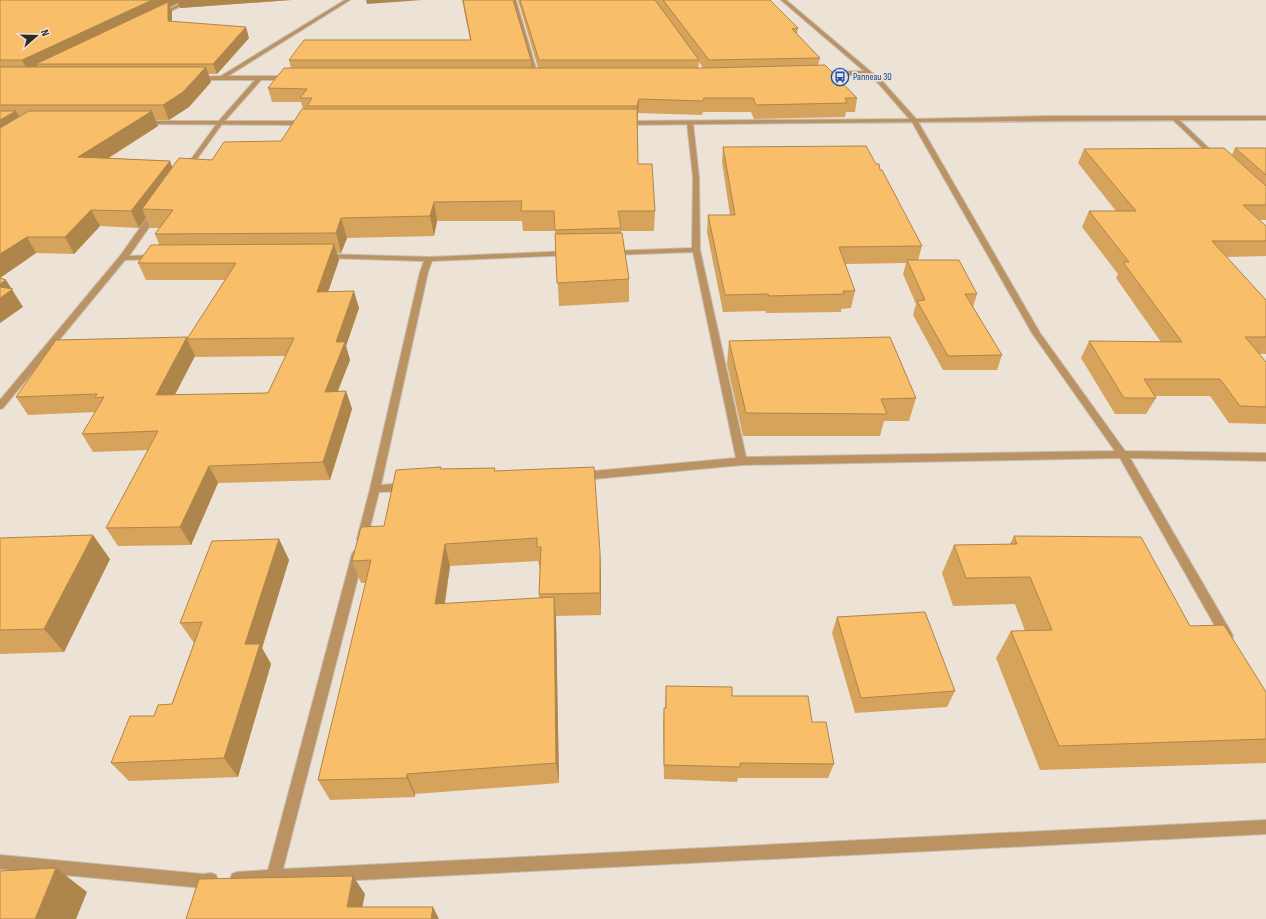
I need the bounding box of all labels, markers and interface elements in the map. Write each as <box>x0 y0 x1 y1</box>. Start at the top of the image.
north arrow <box>16 16 56 56</box>
text: N <box>38 28 52 38</box>
bus stop icon: Panneau 30 <box>830 67 850 87</box>
place label: Panneau 30 <box>853 71 892 83</box>

